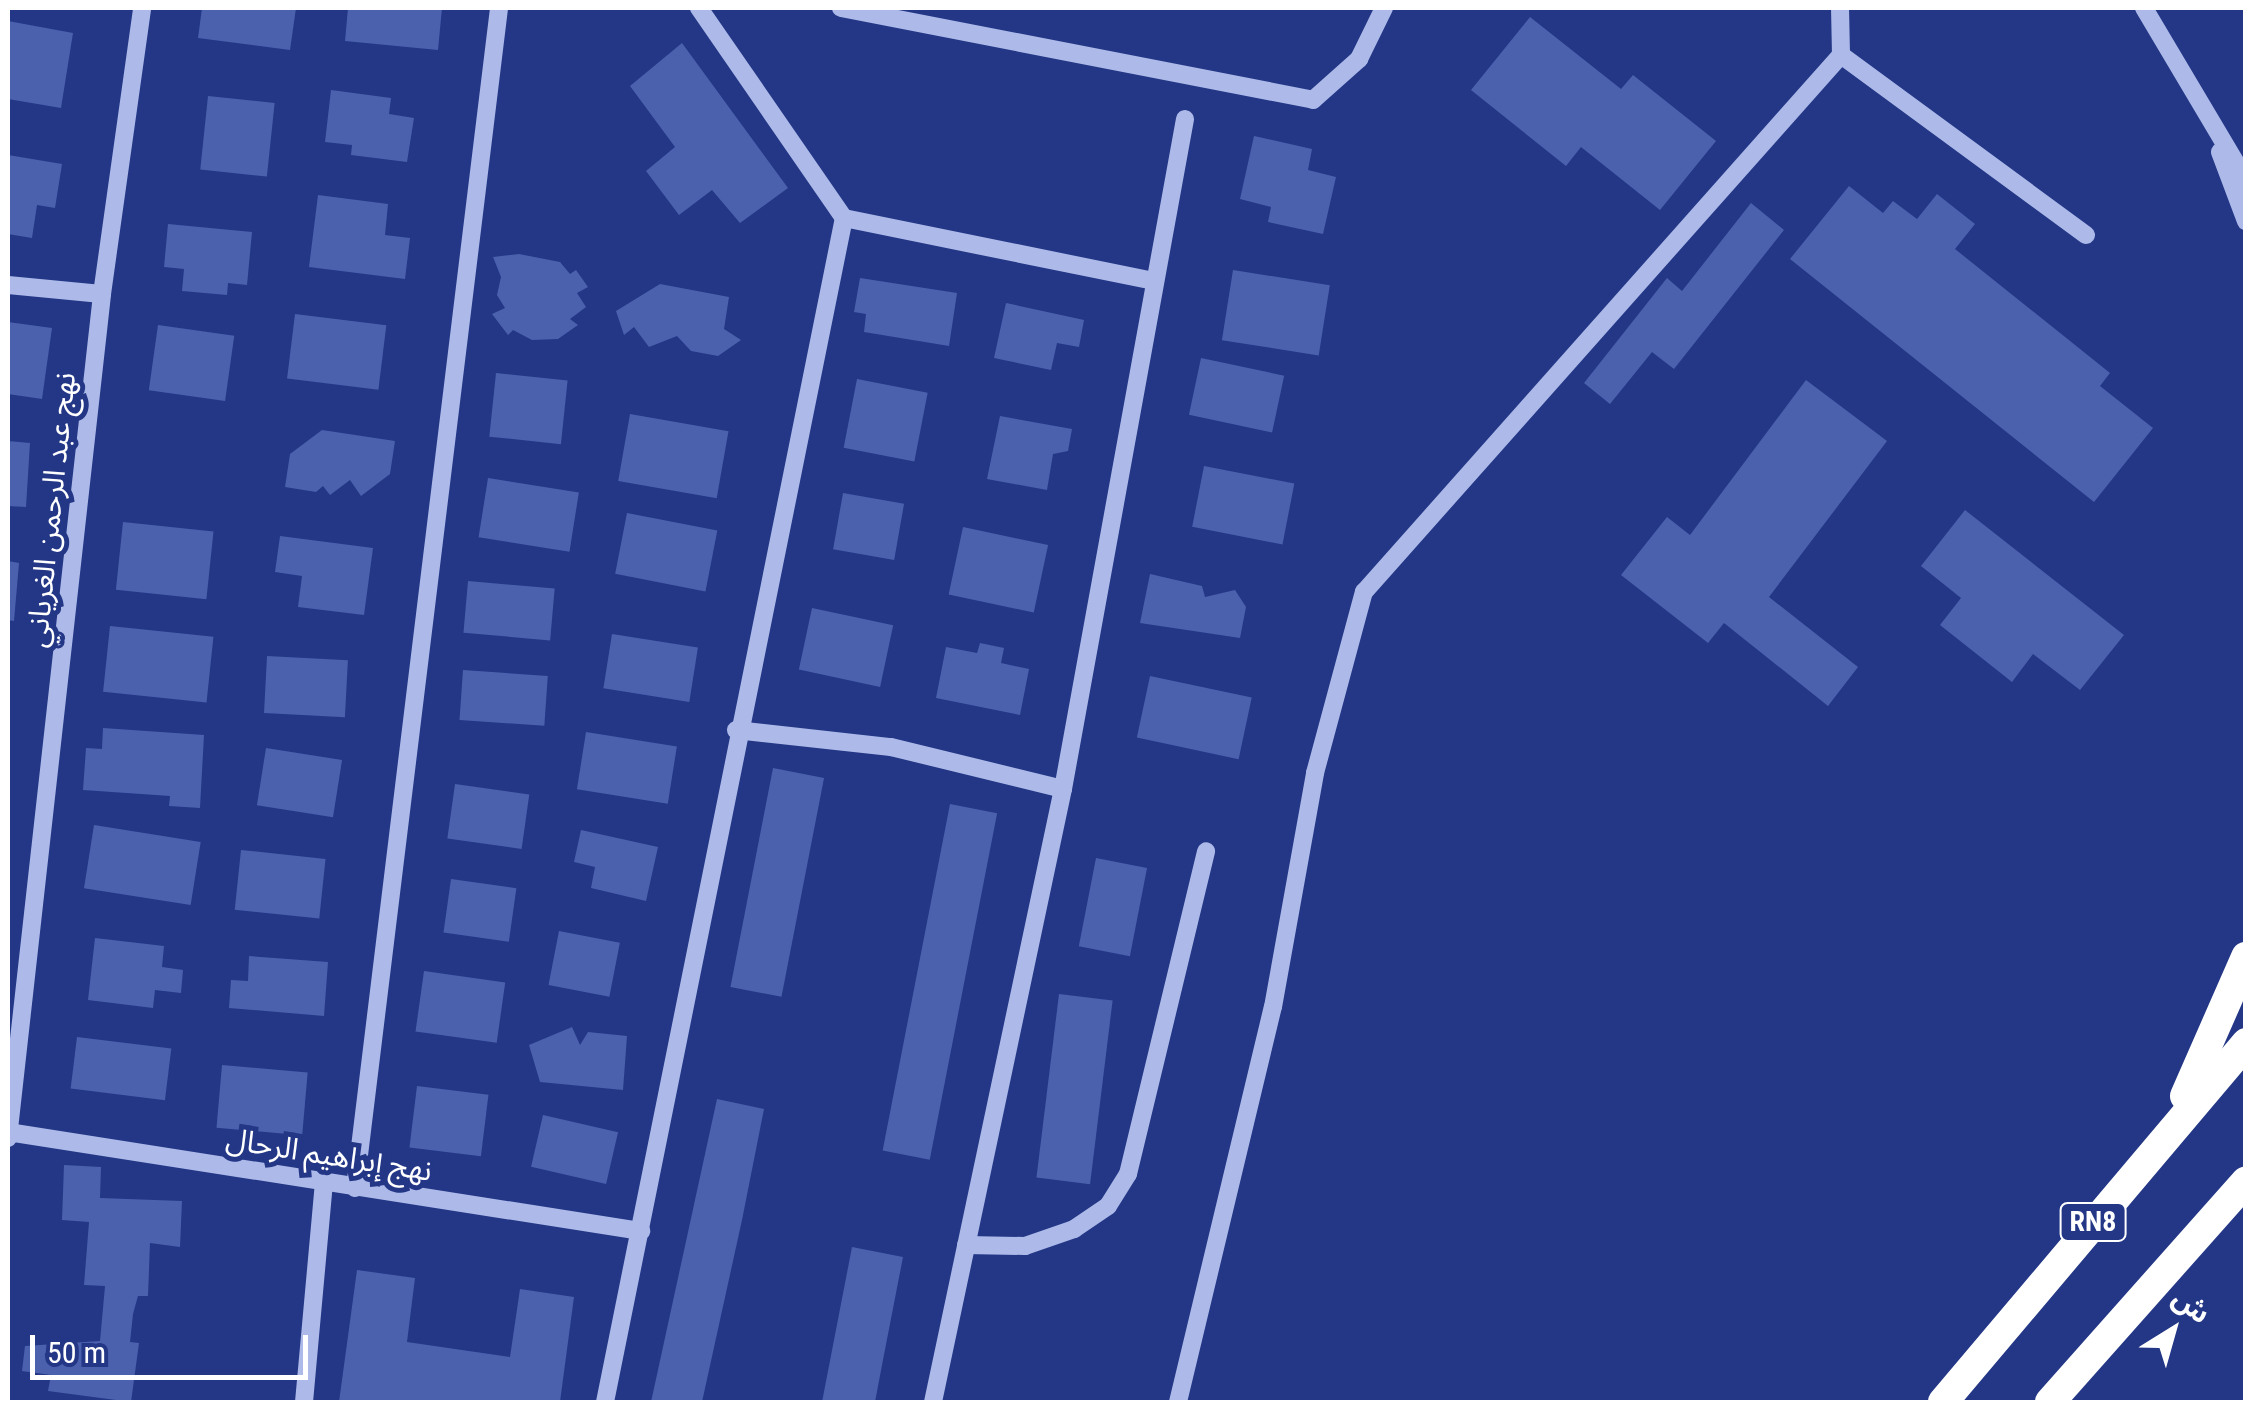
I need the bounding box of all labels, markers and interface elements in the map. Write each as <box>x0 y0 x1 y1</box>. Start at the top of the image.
street label: نهج عبد الرحمن الغرياني <box>19 371 83 649</box>
street label: نهج إبراهيم الرحال <box>223 1121 435 1189</box>
road number: RN8 <box>2058 1199 2128 1245</box>
north arrow <box>2123 1280 2223 1380</box>
text: ش <box>2166 1281 2217 1330</box>
scale bar <box>35 1315 312 1377</box>
text: 50 m <box>47 1335 106 1370</box>

